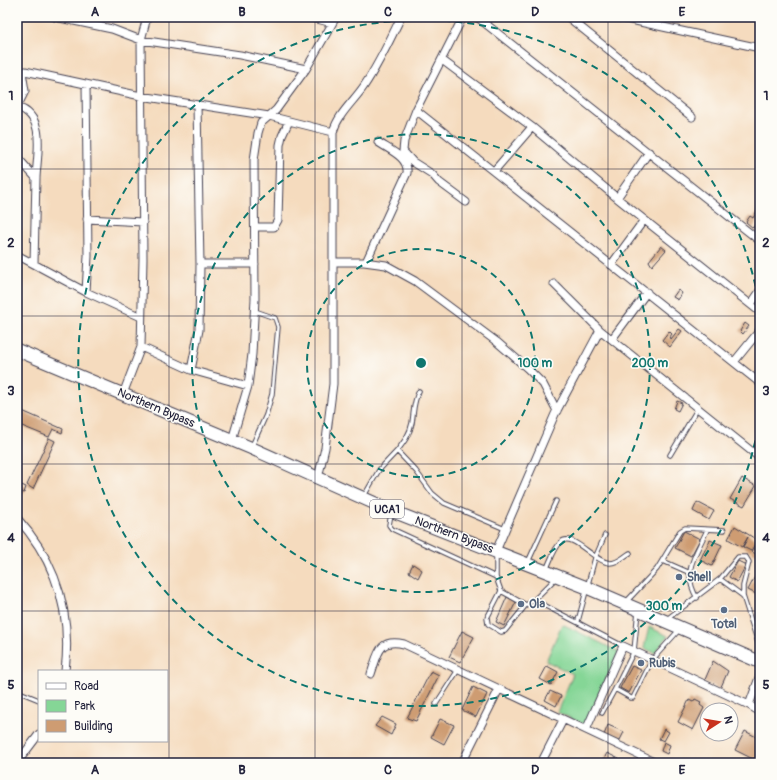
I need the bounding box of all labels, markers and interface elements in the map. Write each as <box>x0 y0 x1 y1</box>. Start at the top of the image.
text: A <box>91 4 100 20</box>
text: B <box>238 4 246 20</box>
text: C <box>384 4 392 20</box>
text: D <box>531 4 539 20</box>
text: E <box>679 4 686 20</box>
text: 1 <box>8 88 14 104</box>
text: 1 <box>763 88 769 104</box>
text: 2 <box>7 235 15 251</box>
text: 2 <box>762 235 770 251</box>
centre of rings <box>414 356 428 370</box>
text: 100 m <box>518 356 553 371</box>
text: 200 m <box>632 356 669 371</box>
text: 3 <box>7 383 15 399</box>
text: 3 <box>762 383 770 399</box>
street label: Northern Bypass <box>115 385 198 431</box>
road number: UCA1 <box>370 500 404 518</box>
street label: Northern Bypass <box>413 513 496 557</box>
text: 4 <box>7 530 15 546</box>
text: 4 <box>762 530 770 546</box>
place label: Shell <box>687 570 711 585</box>
marker: Shell <box>674 572 684 582</box>
place label: Ola <box>529 597 545 612</box>
marker: Ola <box>516 599 526 609</box>
text: 300 m <box>646 599 683 614</box>
marker: Total <box>719 605 729 615</box>
place label: Total <box>710 617 737 632</box>
place label: Rubis <box>649 656 676 671</box>
marker: Rubis <box>636 658 646 668</box>
legend <box>38 670 168 742</box>
text: 5 <box>7 677 15 693</box>
text: 5 <box>762 677 770 693</box>
text: Road <box>74 679 99 694</box>
text: Park <box>74 699 95 714</box>
north arrow <box>699 702 739 742</box>
text: N <box>721 715 736 726</box>
text: Building <box>74 719 113 734</box>
text: A <box>91 762 100 778</box>
text: B <box>238 762 246 778</box>
text: C <box>384 762 392 778</box>
text: D <box>531 762 539 778</box>
text: E <box>679 762 686 778</box>

